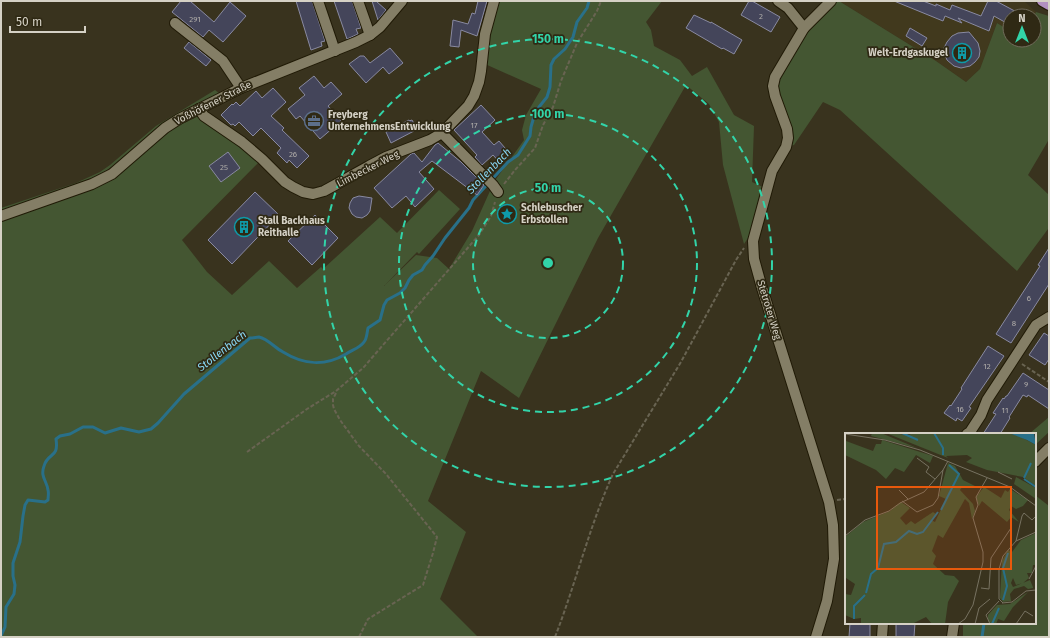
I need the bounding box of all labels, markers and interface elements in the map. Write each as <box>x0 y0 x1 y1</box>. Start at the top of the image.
scale bar <box>10 8 85 34</box>
north arrow <box>1002 8 1042 48</box>
house number: 2 <box>759 12 763 21</box>
text: N <box>1018 12 1026 25</box>
text: 50 m <box>16 15 42 29</box>
house number: 291 <box>189 15 201 24</box>
text: 150 m <box>532 32 564 46</box>
building icon: Welt-Erdgaskugel <box>951 42 973 64</box>
place label: Welt-Erdgaskugel <box>868 47 948 59</box>
street label: Voßhöfener Straße <box>173 78 253 128</box>
text: 100 m <box>532 107 564 121</box>
place label: Freyberg UnternehmensEntwicklung <box>328 109 451 133</box>
office icon: Freyberg UnternehmensEntwicklung <box>303 110 325 132</box>
house number: 17 <box>470 121 478 130</box>
water label: Stollenbach <box>463 145 514 197</box>
street label: Limbecker Weg <box>335 148 402 190</box>
house number: 26 <box>289 150 297 159</box>
house number: 25 <box>220 163 228 172</box>
text: 50 m <box>535 181 561 195</box>
place label: Schlebuscher Erbstollen <box>521 202 583 226</box>
place icon: Schlebuscher Erbstollen <box>496 203 518 225</box>
place label: Stall Backhaus Reithalle <box>258 215 325 239</box>
building icon: Stall Backhaus Reithalle <box>233 216 255 238</box>
centre of rings <box>541 256 555 270</box>
street label: Stetroter Weg <box>754 279 784 342</box>
house number: 6 <box>1027 294 1031 303</box>
house number: 8 <box>1012 319 1017 328</box>
water label: Stollenbach <box>194 328 249 375</box>
house number: 12 <box>983 362 991 371</box>
house number: 9 <box>1024 380 1028 389</box>
house number: 16 <box>956 405 964 414</box>
house number: 11 <box>1002 406 1008 415</box>
inset map <box>845 433 1036 624</box>

